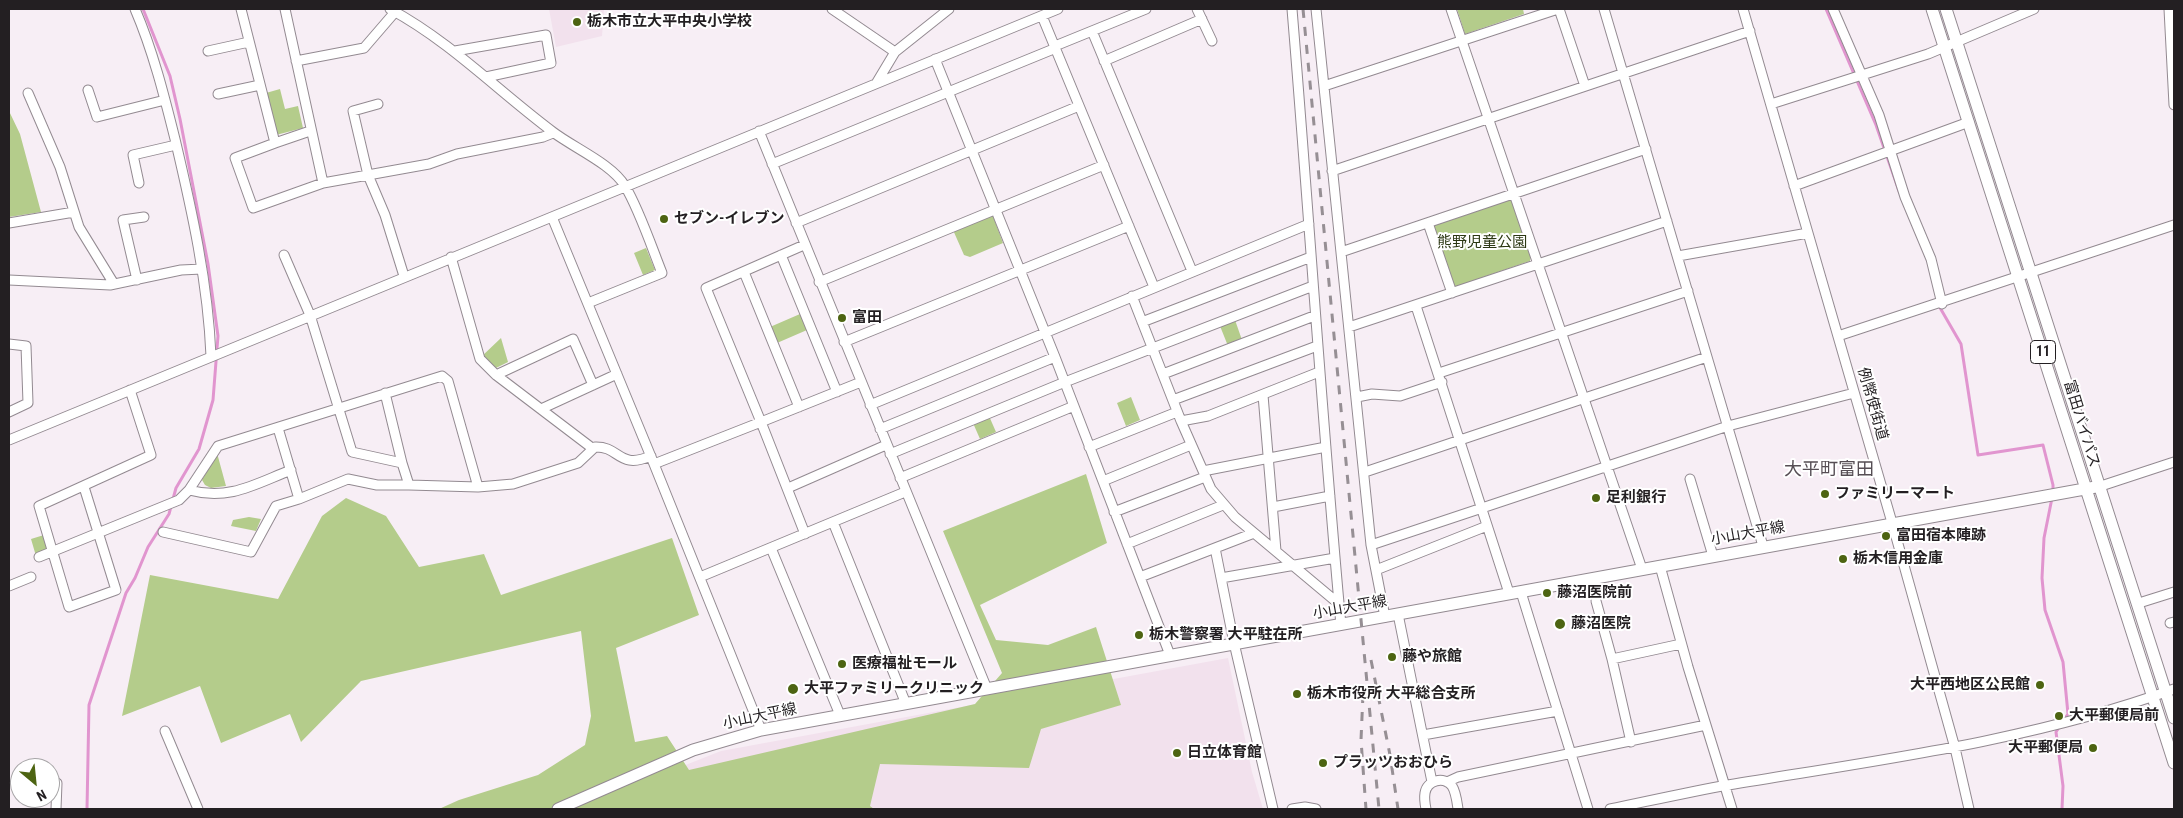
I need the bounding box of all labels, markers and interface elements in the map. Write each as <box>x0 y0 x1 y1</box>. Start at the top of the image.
place label: 栃木市立大平中央小学校 <box>587 13 752 31</box>
marker: 栃木市立大平中央小学校 <box>571 16 583 28</box>
place label: セブン-イレブン <box>674 210 784 228</box>
marker: セブン-イレブン <box>658 213 670 225</box>
park label: 熊野児童公園 <box>1437 234 1527 252</box>
place label: 富田 <box>852 309 882 327</box>
marker: 富田 <box>836 312 848 324</box>
road number: 11 <box>2030 341 2056 364</box>
street label: 例幣使街道 <box>1853 365 1891 443</box>
street label: 富田バイパス <box>2059 378 2103 470</box>
district label: 大平町富田 <box>1784 459 1874 481</box>
place label: ファミリーマート <box>1835 485 1955 503</box>
marker: ファミリーマート <box>1819 488 1831 500</box>
place label: 足利銀行 <box>1606 489 1666 507</box>
marker: 足利銀行 <box>1590 492 1602 504</box>
street label: 小山大平線 <box>1710 519 1786 549</box>
place label: 富田宿本陣跡 <box>1896 527 1986 545</box>
marker: 富田宿本陣跡 <box>1880 530 1892 542</box>
place label: 栃木信用金庫 <box>1853 550 1943 568</box>
marker: 栃木信用金庫 <box>1837 553 1849 565</box>
place label: 藤沼医院前 <box>1557 584 1632 602</box>
marker: 藤沼医院前 <box>1541 587 1553 599</box>
street label: 小山大平線 <box>1312 593 1388 623</box>
place label: 藤沼医院 <box>1571 615 1631 633</box>
marker: 藤沼医院 <box>1553 617 1567 631</box>
place label: 栃木警察署 大平駐在所 <box>1149 626 1302 644</box>
marker: 栃木警察署 大平駐在所 <box>1133 629 1145 641</box>
place label: 藤や旅館 <box>1402 648 1462 666</box>
marker: 藤や旅館 <box>1386 651 1398 663</box>
place label: 医療福祉モール <box>852 655 957 673</box>
marker: 医療福祉モール <box>836 658 848 670</box>
place label: 大平西地区公民館 <box>1910 676 2030 694</box>
marker: 大平西地区公民館 <box>2034 679 2046 691</box>
place label: 大平ファミリークリニック <box>804 680 984 698</box>
marker: 大平ファミリークリニック <box>786 682 800 696</box>
place label: 栃木市役所 大平総合支所 <box>1307 685 1475 703</box>
marker: 栃木市役所 大平総合支所 <box>1291 688 1303 700</box>
street label: 小山大平線 <box>721 700 799 734</box>
place label: 大平郵便局前 <box>2069 707 2159 725</box>
marker: 大平郵便局前 <box>2053 710 2065 722</box>
place label: 大平郵便局 <box>2008 739 2083 757</box>
marker: 大平郵便局 <box>2087 742 2099 754</box>
place label: 日立体育館 <box>1187 744 1262 762</box>
marker: 日立体育館 <box>1171 747 1183 759</box>
place label: プラッツおおひら <box>1333 754 1453 772</box>
marker: プラッツおおひら <box>1317 757 1329 769</box>
north arrow <box>10 758 60 808</box>
text: N <box>34 786 49 804</box>

